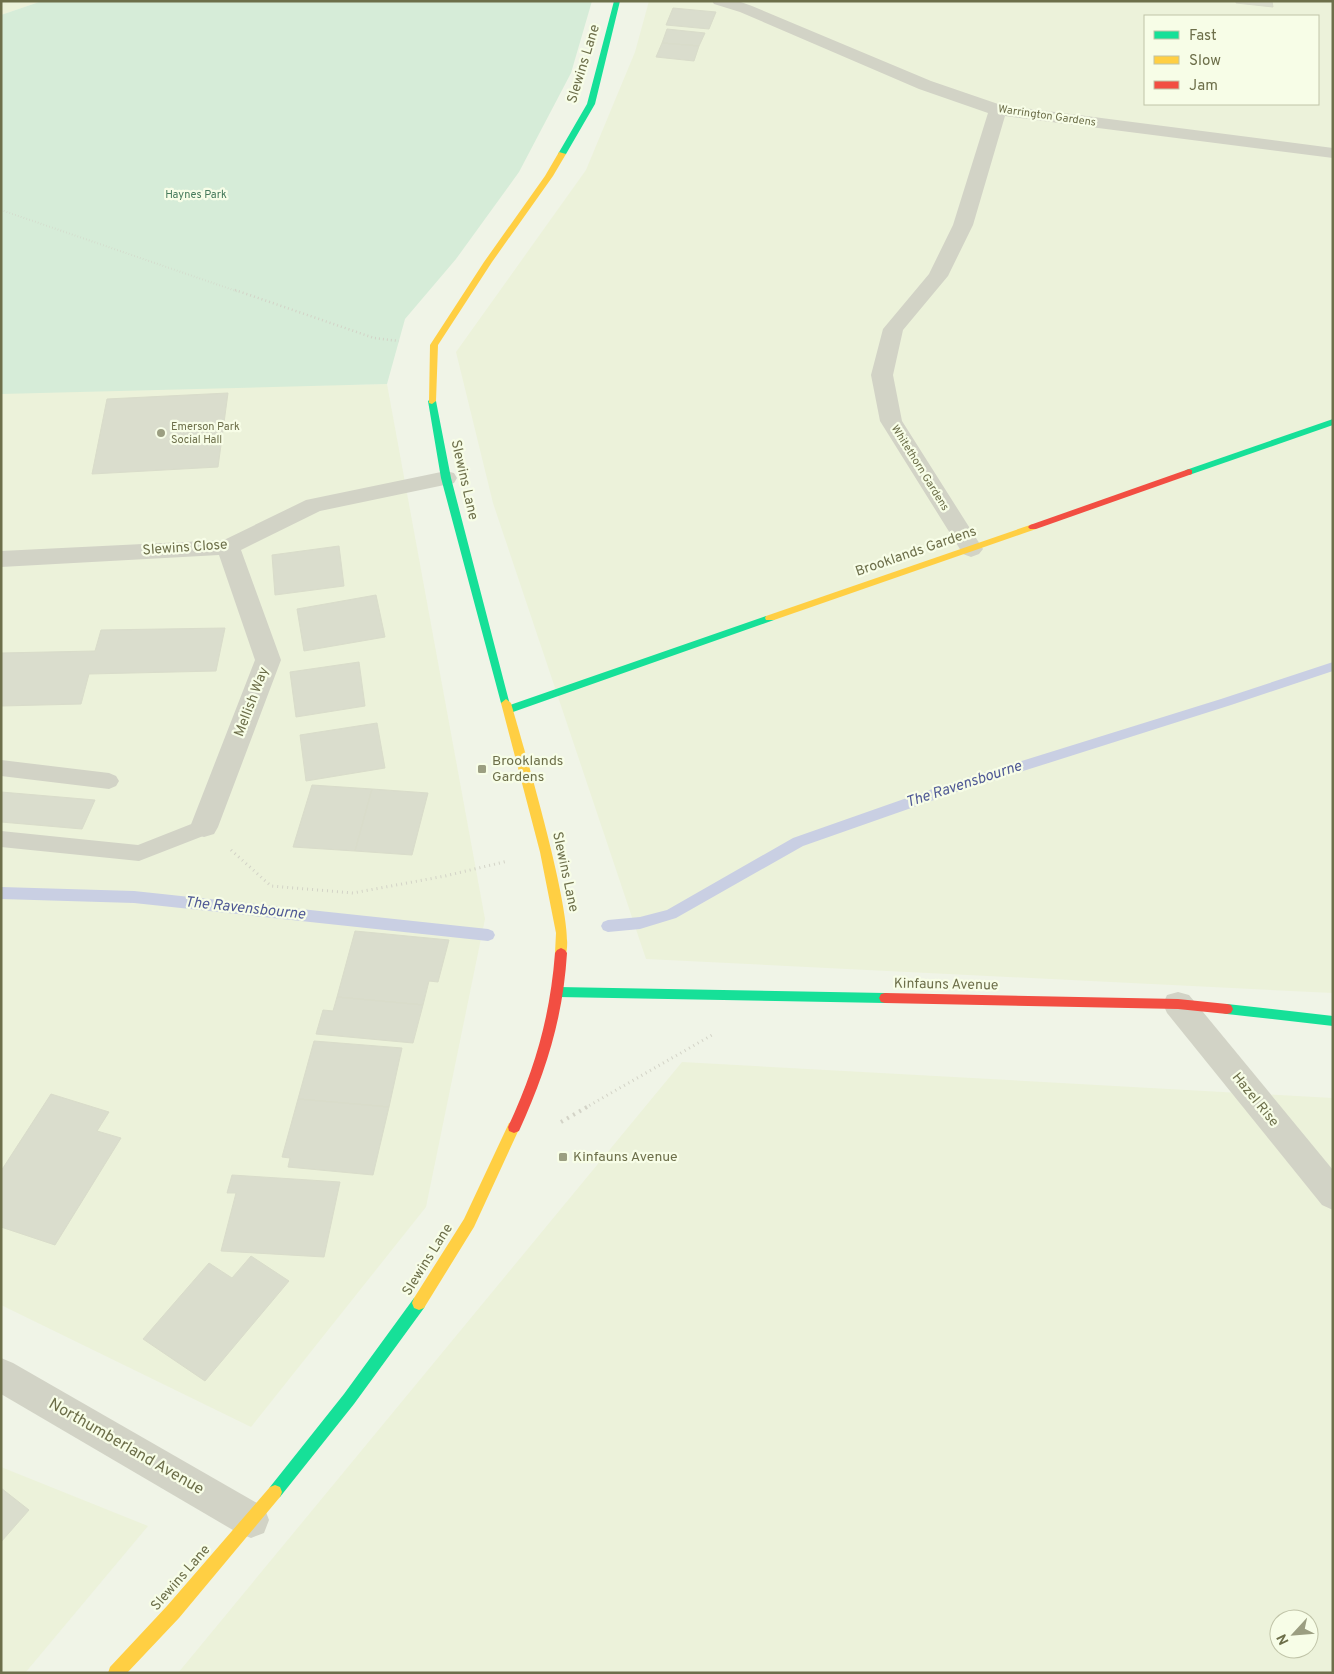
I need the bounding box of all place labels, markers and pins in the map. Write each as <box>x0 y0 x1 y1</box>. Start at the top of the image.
place label: Emerson Park Social Hall <box>171 420 240 447</box>
marker: Emerson Park Social Hall <box>155 427 167 439</box>
place label: Brooklands Gardens <box>492 753 563 786</box>
marker: Brooklands Gardens <box>476 763 488 775</box>
place label: Kinfauns Avenue <box>573 1149 678 1166</box>
marker: Kinfauns Avenue <box>557 1151 569 1163</box>

